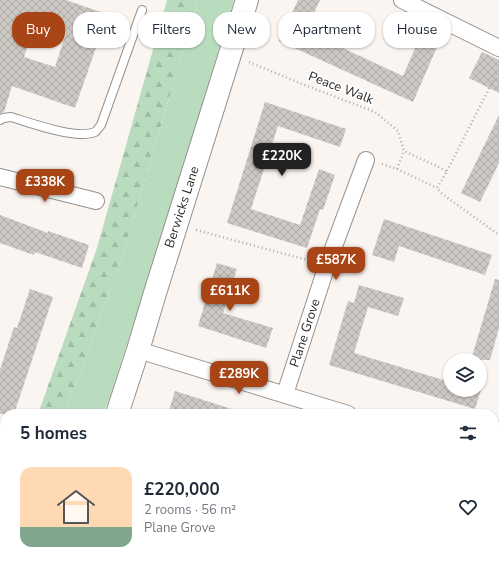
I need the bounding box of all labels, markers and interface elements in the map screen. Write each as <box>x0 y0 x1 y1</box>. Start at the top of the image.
chip: Buy <box>12 12 65 48</box>
chip: Rent <box>73 12 130 48</box>
chip: Filters <box>138 12 205 48</box>
chip: New <box>213 12 270 48</box>
chip: Apartment <box>278 12 375 48</box>
chip: House <box>383 12 451 48</box>
street label: Peace Walk <box>306 67 377 109</box>
pin: £220K <box>254 143 310 177</box>
text: £220K <box>262 147 302 165</box>
street label: Berwicks Lane <box>160 164 204 250</box>
pin: £338K <box>17 169 73 203</box>
text: £338K <box>25 173 65 191</box>
pin: £587K <box>308 247 364 281</box>
text: £587K <box>316 251 356 269</box>
pin: £611K <box>202 278 258 312</box>
text: £611K <box>210 282 250 300</box>
street label: Plane Grove <box>285 296 325 370</box>
map controls <box>443 353 487 397</box>
button: layers <box>443 353 487 397</box>
pin: £289K <box>211 361 267 395</box>
text: £289K <box>219 365 259 383</box>
text: 5 homes <box>20 422 87 445</box>
icon: filters <box>457 422 479 444</box>
text: £220,000 <box>144 478 220 501</box>
icon: home <box>52 483 100 531</box>
icon: heart <box>457 496 479 518</box>
text: 2 rooms · 56 m² <box>144 501 236 519</box>
text: Plane Grove <box>144 519 215 537</box>

